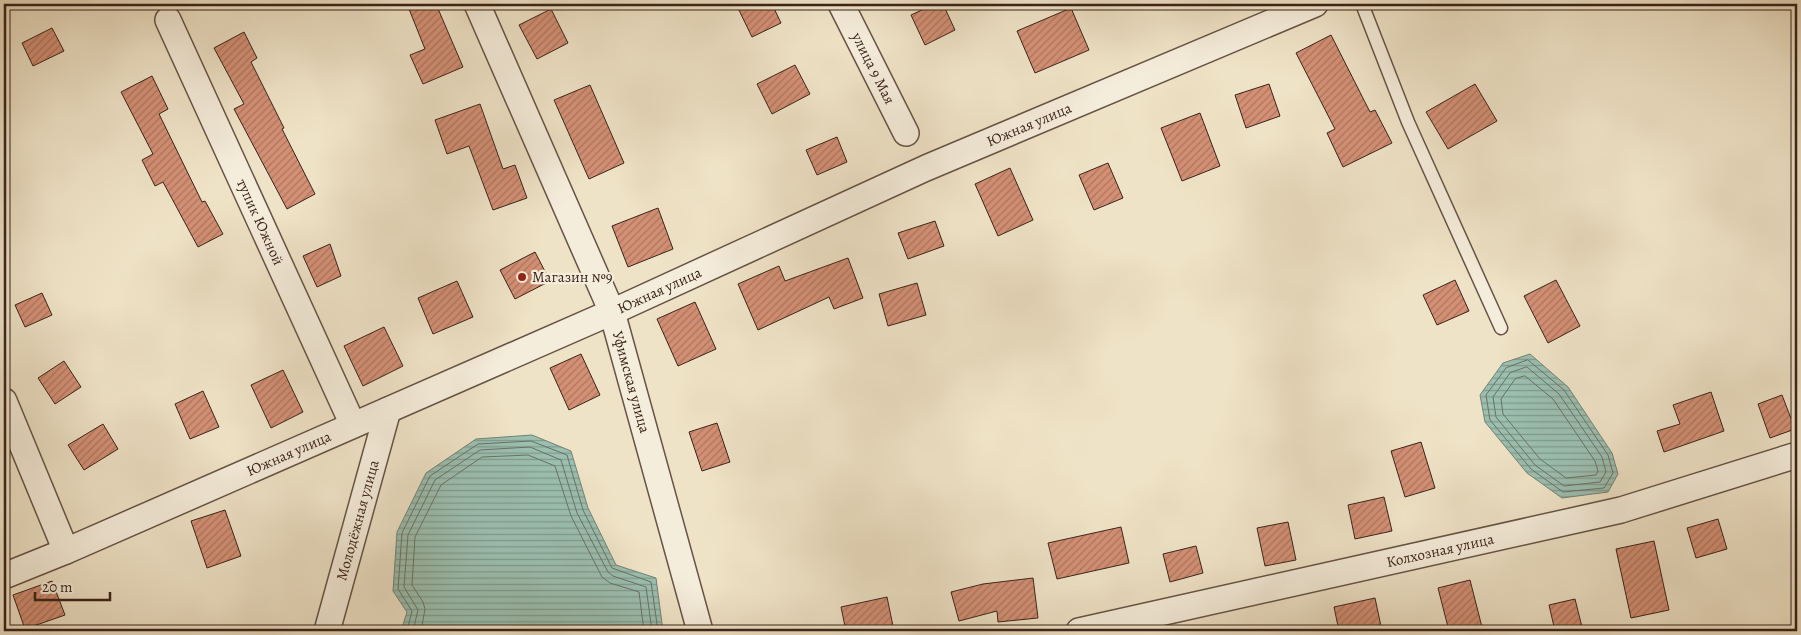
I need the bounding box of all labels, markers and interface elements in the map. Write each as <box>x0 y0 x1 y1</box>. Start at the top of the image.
street label: улица 9 Мая <box>847 28 900 108</box>
street label: Южная улица <box>983 98 1075 151</box>
street label: тупик Южной <box>232 175 289 269</box>
street label: Южная улица <box>614 262 705 318</box>
place label: Магазин №9 <box>532 267 613 287</box>
marker: Магазин №9 <box>516 271 528 283</box>
street label: Уфимская улица <box>608 329 655 435</box>
street label: Южная улица <box>243 426 334 481</box>
street label: Молодёжная улица <box>331 457 384 583</box>
street label: Колхозная улица <box>1384 529 1496 572</box>
scale bar <box>35 570 110 602</box>
text: 20 m <box>42 577 73 597</box>

